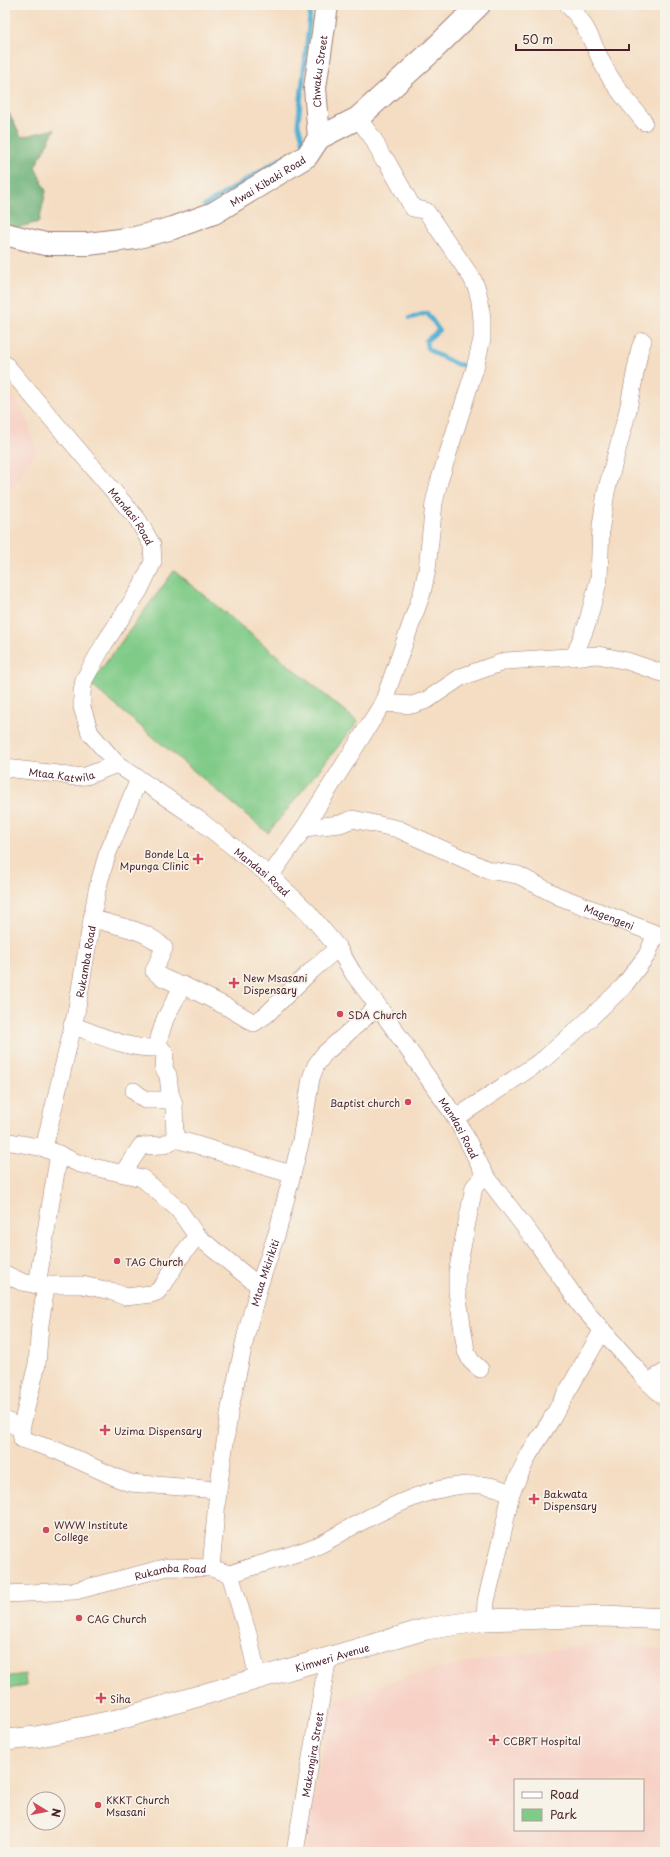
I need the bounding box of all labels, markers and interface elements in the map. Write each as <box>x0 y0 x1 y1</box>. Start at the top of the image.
scale bar <box>516 26 629 52</box>
text: 50 m <box>522 30 553 48</box>
street label: Chwaku Street <box>307 34 330 108</box>
street label: Mwai Kibaki Road <box>227 151 308 209</box>
street label: Mandasi Road <box>106 484 158 548</box>
street label: Mtaa Katwila <box>28 763 97 785</box>
street label: Mandasi Road <box>232 843 294 899</box>
place label: Bonde La Mpunga Clinic <box>120 846 190 873</box>
marker: Bonde La Mpunga Clinic <box>192 853 204 865</box>
street label: Magengeni <box>582 899 637 933</box>
street label: Rukamba Road <box>71 924 98 999</box>
place label: New Msasani Dispensary <box>243 970 308 997</box>
marker: New Msasani Dispensary <box>228 977 240 989</box>
place label: SDA Church <box>348 1007 407 1022</box>
marker: SDA Church <box>335 1009 345 1019</box>
street label: Mandasi Road <box>436 1094 483 1161</box>
place label: Baptist church <box>330 1095 400 1110</box>
marker: Baptist church <box>403 1097 413 1107</box>
street label: Mtaa Mkirikiti <box>246 1237 282 1308</box>
place label: TAG Church <box>125 1254 184 1269</box>
marker: TAG Church <box>112 1256 122 1266</box>
place label: Uzima Dispensary <box>114 1423 202 1438</box>
marker: Uzima Dispensary <box>99 1424 111 1436</box>
place label: Bakwata Dispensary <box>543 1486 597 1513</box>
marker: Bakwata Dispensary <box>528 1493 540 1505</box>
place label: WWW Institute College <box>54 1517 129 1544</box>
marker: WWW Institute College <box>41 1525 51 1535</box>
street label: Rukamba Road <box>133 1559 207 1583</box>
place label: CAG Church <box>87 1611 147 1626</box>
marker: CAG Church <box>74 1613 84 1623</box>
street label: Kimweri Avenue <box>293 1639 371 1675</box>
place label: Siha <box>110 1691 132 1706</box>
marker: Siha <box>95 1692 107 1704</box>
street label: Makangira Street <box>297 1711 326 1798</box>
place label: CCBRT Hospital <box>503 1733 581 1748</box>
marker: CCBRT Hospital <box>488 1734 500 1746</box>
legend <box>514 1779 644 1831</box>
text: Road <box>550 1785 579 1803</box>
north arrow <box>26 1791 66 1831</box>
place label: KKKT Church Msasani <box>106 1792 170 1819</box>
marker: KKKT Church Msasani <box>93 1800 103 1810</box>
text: Park <box>550 1805 577 1823</box>
text: N <box>47 1807 65 1819</box>

